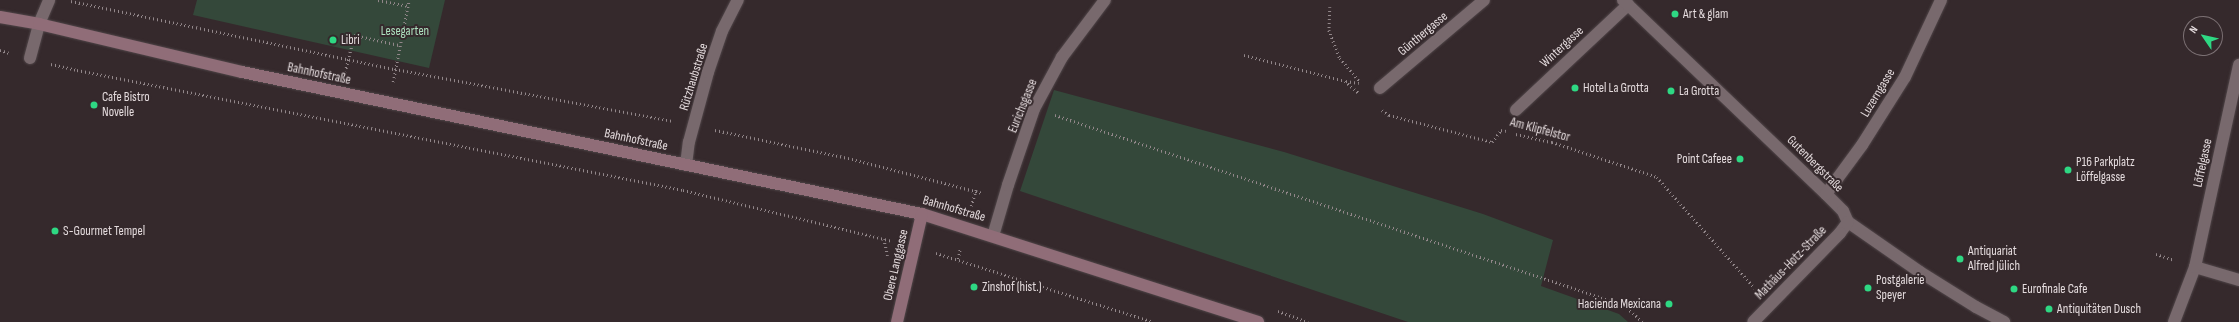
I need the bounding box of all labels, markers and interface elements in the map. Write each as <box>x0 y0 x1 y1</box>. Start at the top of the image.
place label: Art & glam <box>1683 6 1728 22</box>
street label: Günthergasse <box>1395 9 1451 59</box>
marker: Art & glam <box>1670 9 1680 19</box>
north arrow <box>2183 16 2223 56</box>
park label: Lesegarten <box>381 23 429 39</box>
street label: Wintergasse <box>1537 23 1587 71</box>
text: N <box>2186 23 2200 36</box>
place label: Libri <box>341 32 360 48</box>
marker: Libri <box>328 35 338 45</box>
street label: Rützhaubstraße <box>676 42 712 112</box>
street label: Bahnhofstraße <box>286 60 352 88</box>
street label: Luzerngasse <box>1857 66 1899 120</box>
street label: Eurichsgasse <box>1005 77 1041 135</box>
place label: Hotel La Grotta <box>1583 80 1649 96</box>
marker: Hotel La Grotta <box>1570 83 1580 93</box>
place label: La Grotta <box>1679 83 1719 99</box>
marker: La Grotta <box>1666 86 1676 96</box>
place label: Cafe Bistro Novelle <box>102 90 150 121</box>
marker: Cafe Bistro Novelle <box>89 100 99 110</box>
street label: Am Klipfelstor <box>1508 115 1572 145</box>
street label: Bahnhofstraße <box>603 126 669 154</box>
street label: Gutenbergstraße <box>1783 132 1847 196</box>
street label: Löffelgasse <box>2190 137 2216 189</box>
place label: Point Cafeee <box>1677 151 1732 167</box>
marker: Point Cafeee <box>1735 154 1745 164</box>
place label: P16 Parkplatz Löffelgasse <box>2076 155 2135 186</box>
marker: P16 Parkplatz Löffelgasse <box>2063 165 2073 175</box>
street label: Bahnhofstraße <box>921 193 987 225</box>
place label: S-Gourmet Tempel <box>63 223 145 239</box>
street label: Mathäus-Hotz-Straße <box>1752 223 1830 303</box>
marker: S-Gourmet Tempel <box>50 226 60 236</box>
street label: Obere Langgasse <box>880 228 912 302</box>
place label: Antiquariat Alfred Jülich <box>1968 244 2020 275</box>
marker: Antiquariat Alfred Jülich <box>1955 254 1965 264</box>
place label: Postgalerie Speyer <box>1876 273 1925 304</box>
place label: Zinshof (hist.) <box>982 279 1042 295</box>
place label: Eurofinale Cafe <box>2022 281 2087 297</box>
marker: Zinshof (hist.) <box>969 282 979 292</box>
marker: Postgalerie Speyer <box>1863 283 1873 293</box>
marker: Eurofinale Cafe <box>2009 284 2019 294</box>
place label: Hacienda Mexicana <box>1578 296 1661 312</box>
marker: Hacienda Mexicana <box>1664 299 1674 309</box>
place label: Antiquitäten Dusch <box>2057 301 2141 317</box>
marker: Antiquitäten Dusch <box>2044 304 2054 314</box>

